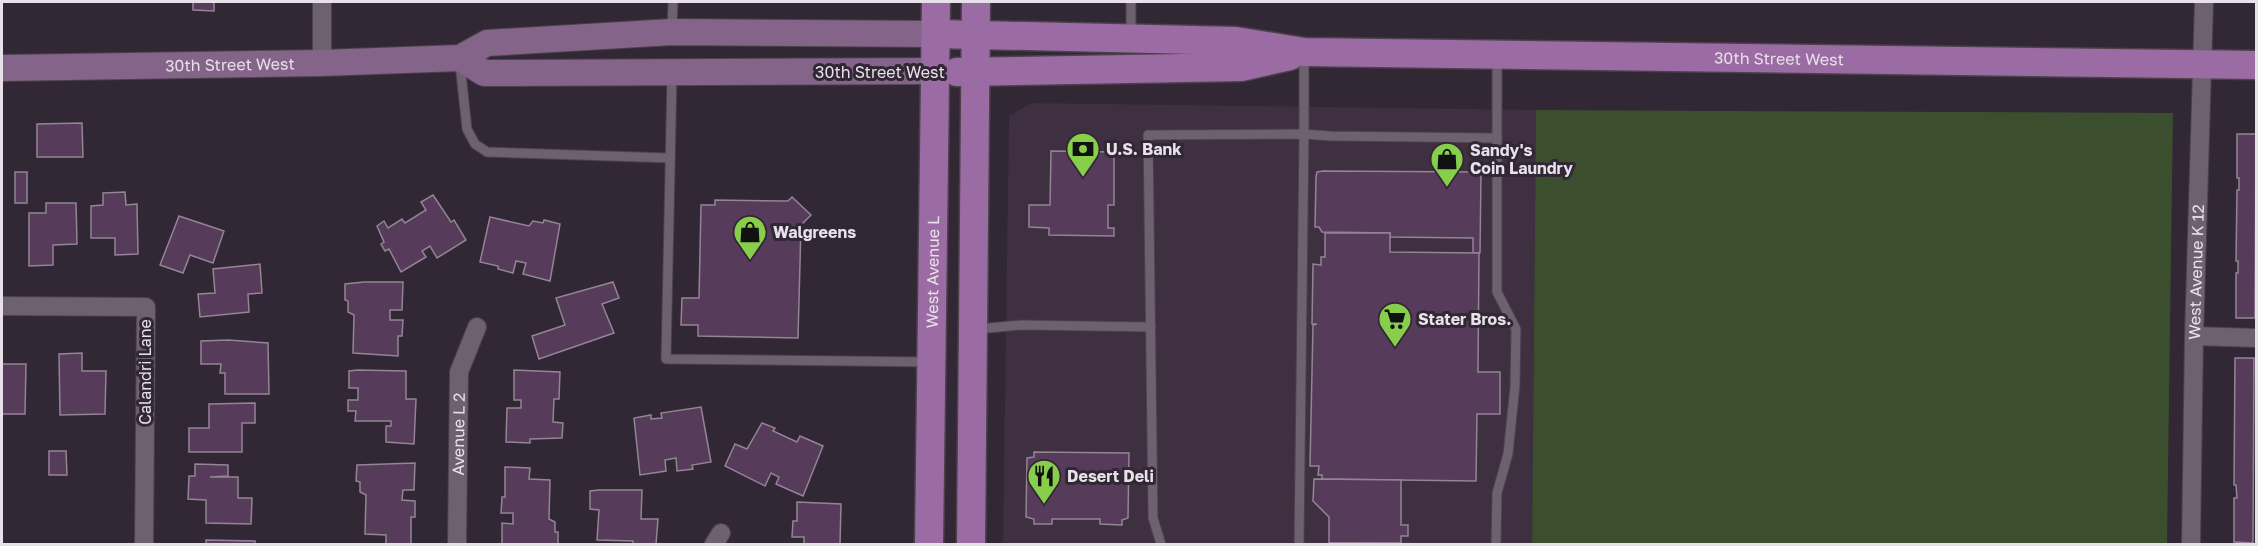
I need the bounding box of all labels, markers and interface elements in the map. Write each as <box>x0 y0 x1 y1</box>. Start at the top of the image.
street label: 30th Street West <box>1714 48 1844 69</box>
street label: 30th Street West <box>165 53 295 75</box>
street label: 30th Street West <box>815 62 945 82</box>
bank icon: U.S. Bank <box>1065 131 1101 178</box>
place label: U.S. Bank <box>1106 139 1182 159</box>
place label: Sandy's Coin Laundry <box>1470 140 1573 178</box>
shop icon: Sandy's Coin Laundry <box>1429 141 1465 188</box>
street label: West Avenue K 12 <box>2184 204 2208 340</box>
shop icon: Walgreens <box>732 214 768 261</box>
street label: West Avenue L <box>922 216 943 328</box>
place label: Walgreens <box>773 222 856 242</box>
supermarket icon: Stater Bros. <box>1377 301 1413 348</box>
place label: Stater Bros. <box>1418 309 1511 329</box>
street label: Calandri Lane <box>135 319 155 425</box>
street label: Avenue L 2 <box>448 392 469 476</box>
restaurant icon: Desert Deli <box>1026 458 1062 505</box>
place label: Desert Deli <box>1067 466 1154 486</box>

